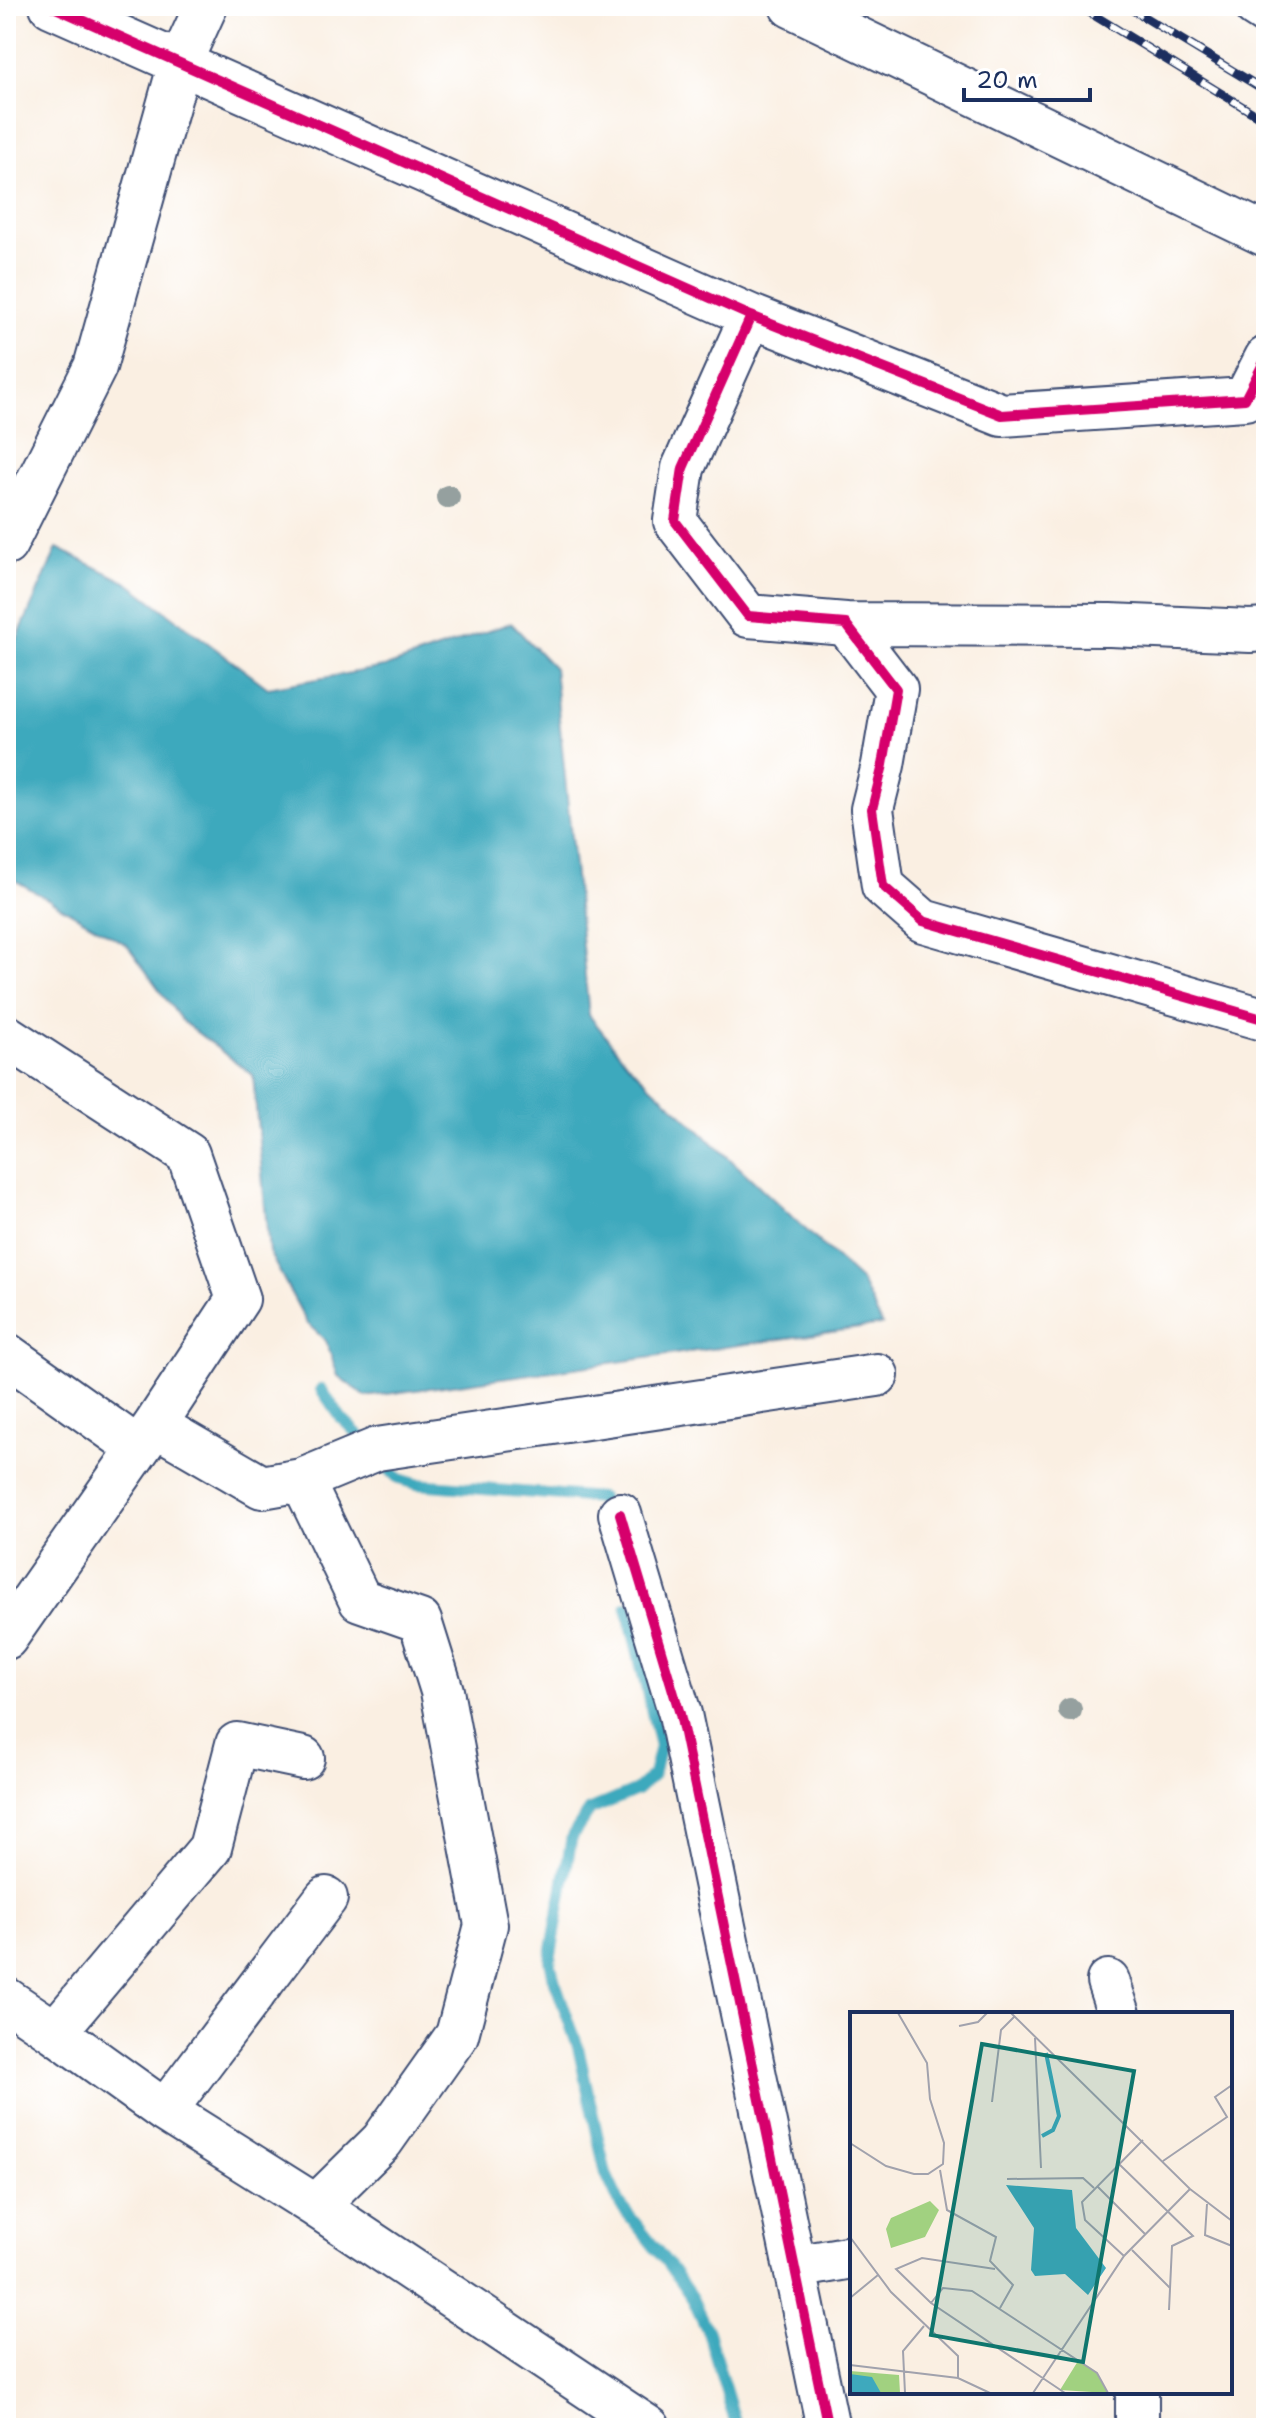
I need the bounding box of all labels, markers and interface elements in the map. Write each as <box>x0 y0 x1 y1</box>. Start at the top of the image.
scale bar <box>964 52 1090 102</box>
text: 20 m <box>976 64 1038 96</box>
inset map <box>850 2012 1232 2394</box>

